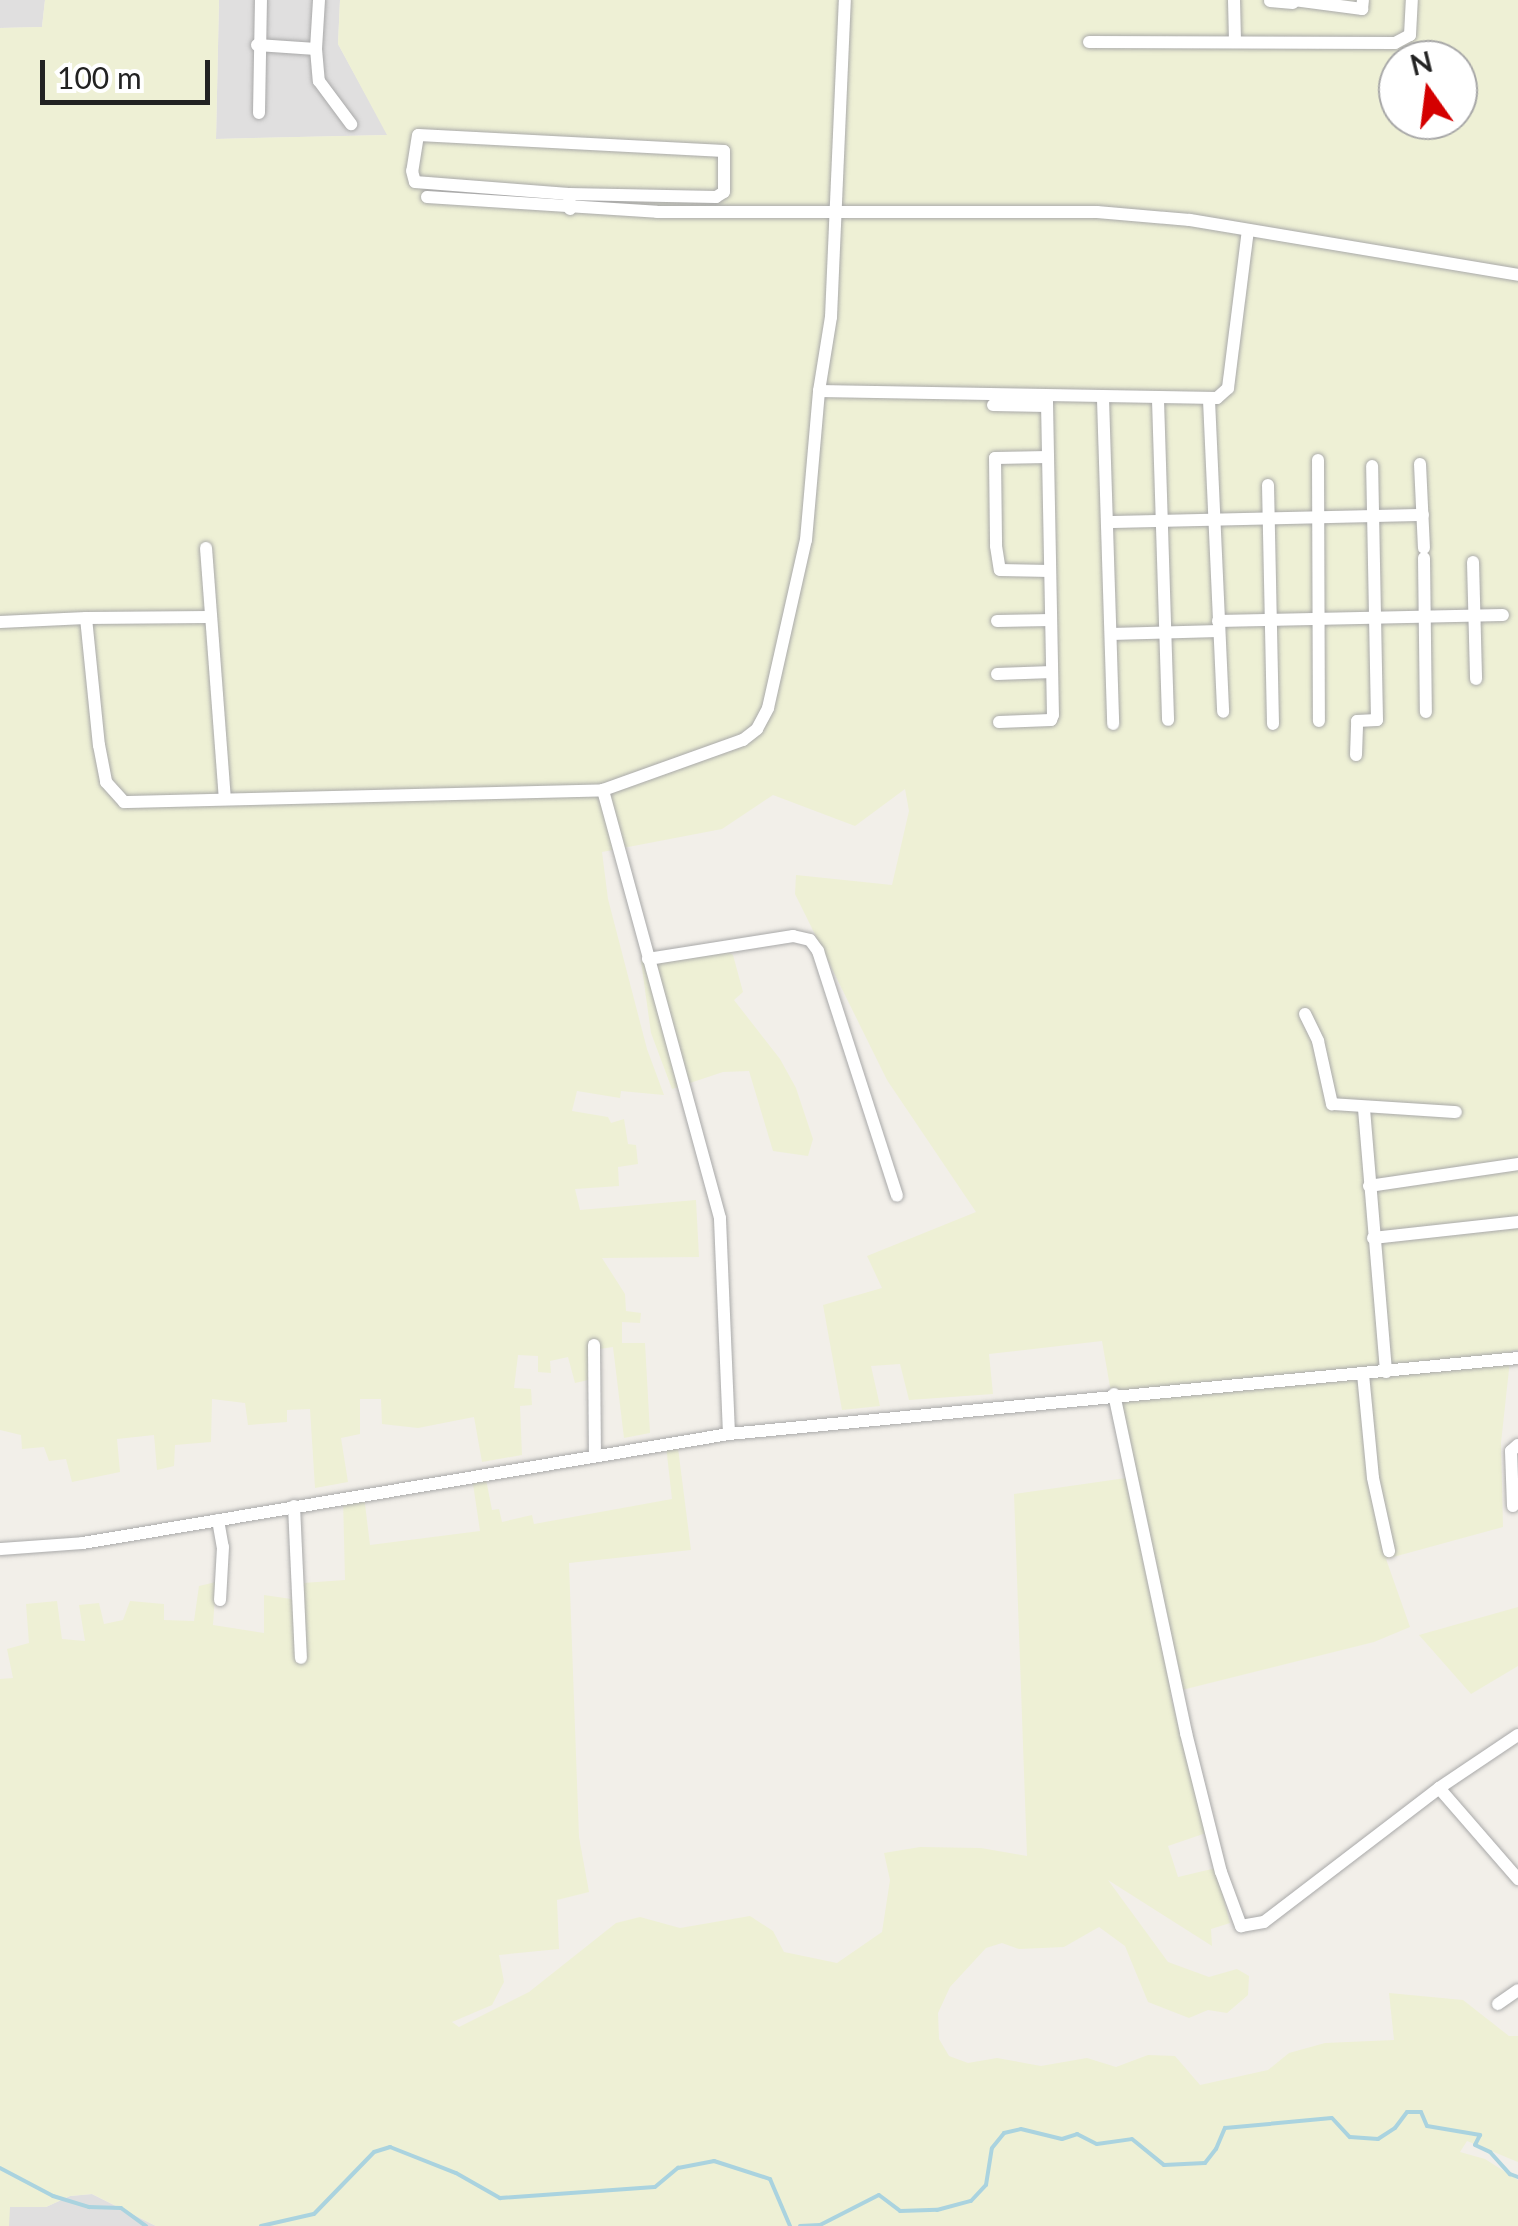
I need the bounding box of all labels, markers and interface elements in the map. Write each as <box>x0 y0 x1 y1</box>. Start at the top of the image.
scale bar <box>45 40 215 102</box>
north arrow <box>1378 40 1478 140</box>
text: N <box>1407 44 1436 82</box>
text: 100 m <box>57 59 142 95</box>

